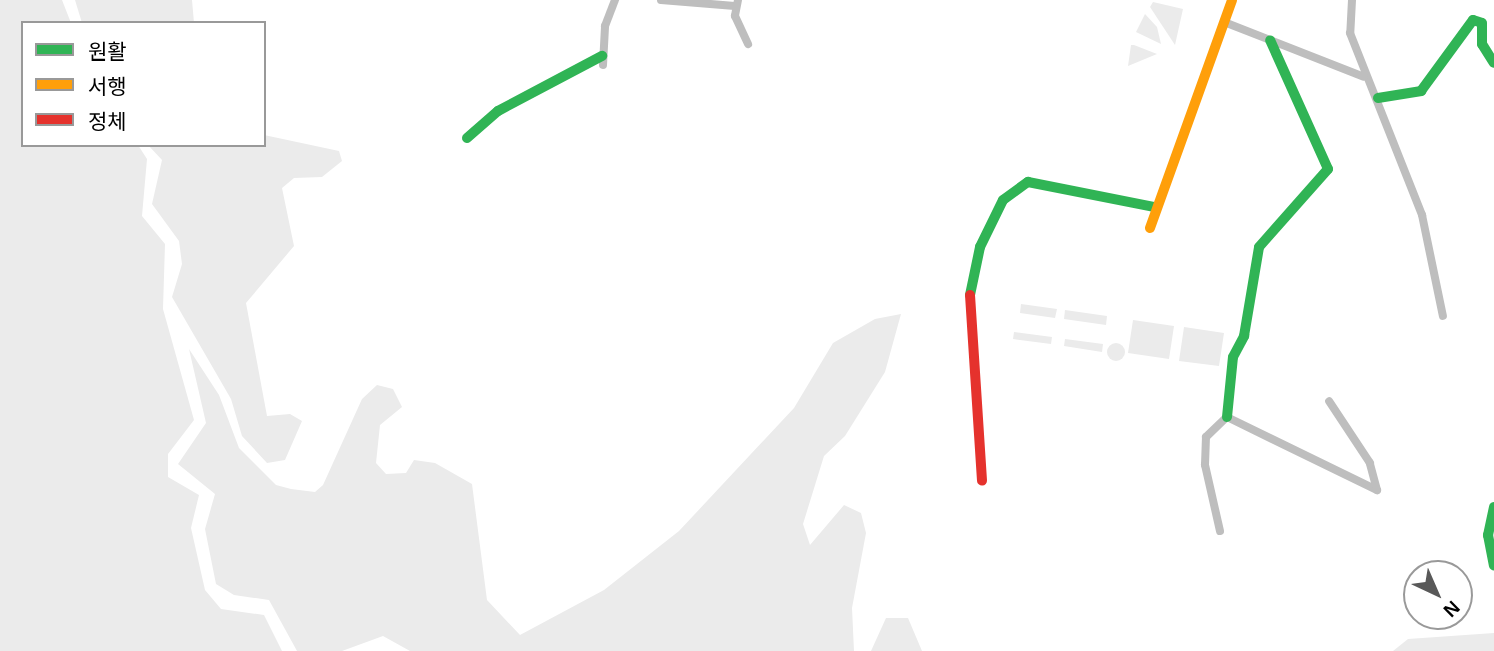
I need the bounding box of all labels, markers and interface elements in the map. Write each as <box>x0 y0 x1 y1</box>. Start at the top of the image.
legend <box>21 21 266 147</box>
text: 원활 <box>88 40 127 63</box>
text: 서행 <box>88 75 127 98</box>
text: 정체 <box>88 110 127 133</box>
north arrow <box>1403 560 1473 630</box>
text: N <box>1439 597 1464 621</box>

